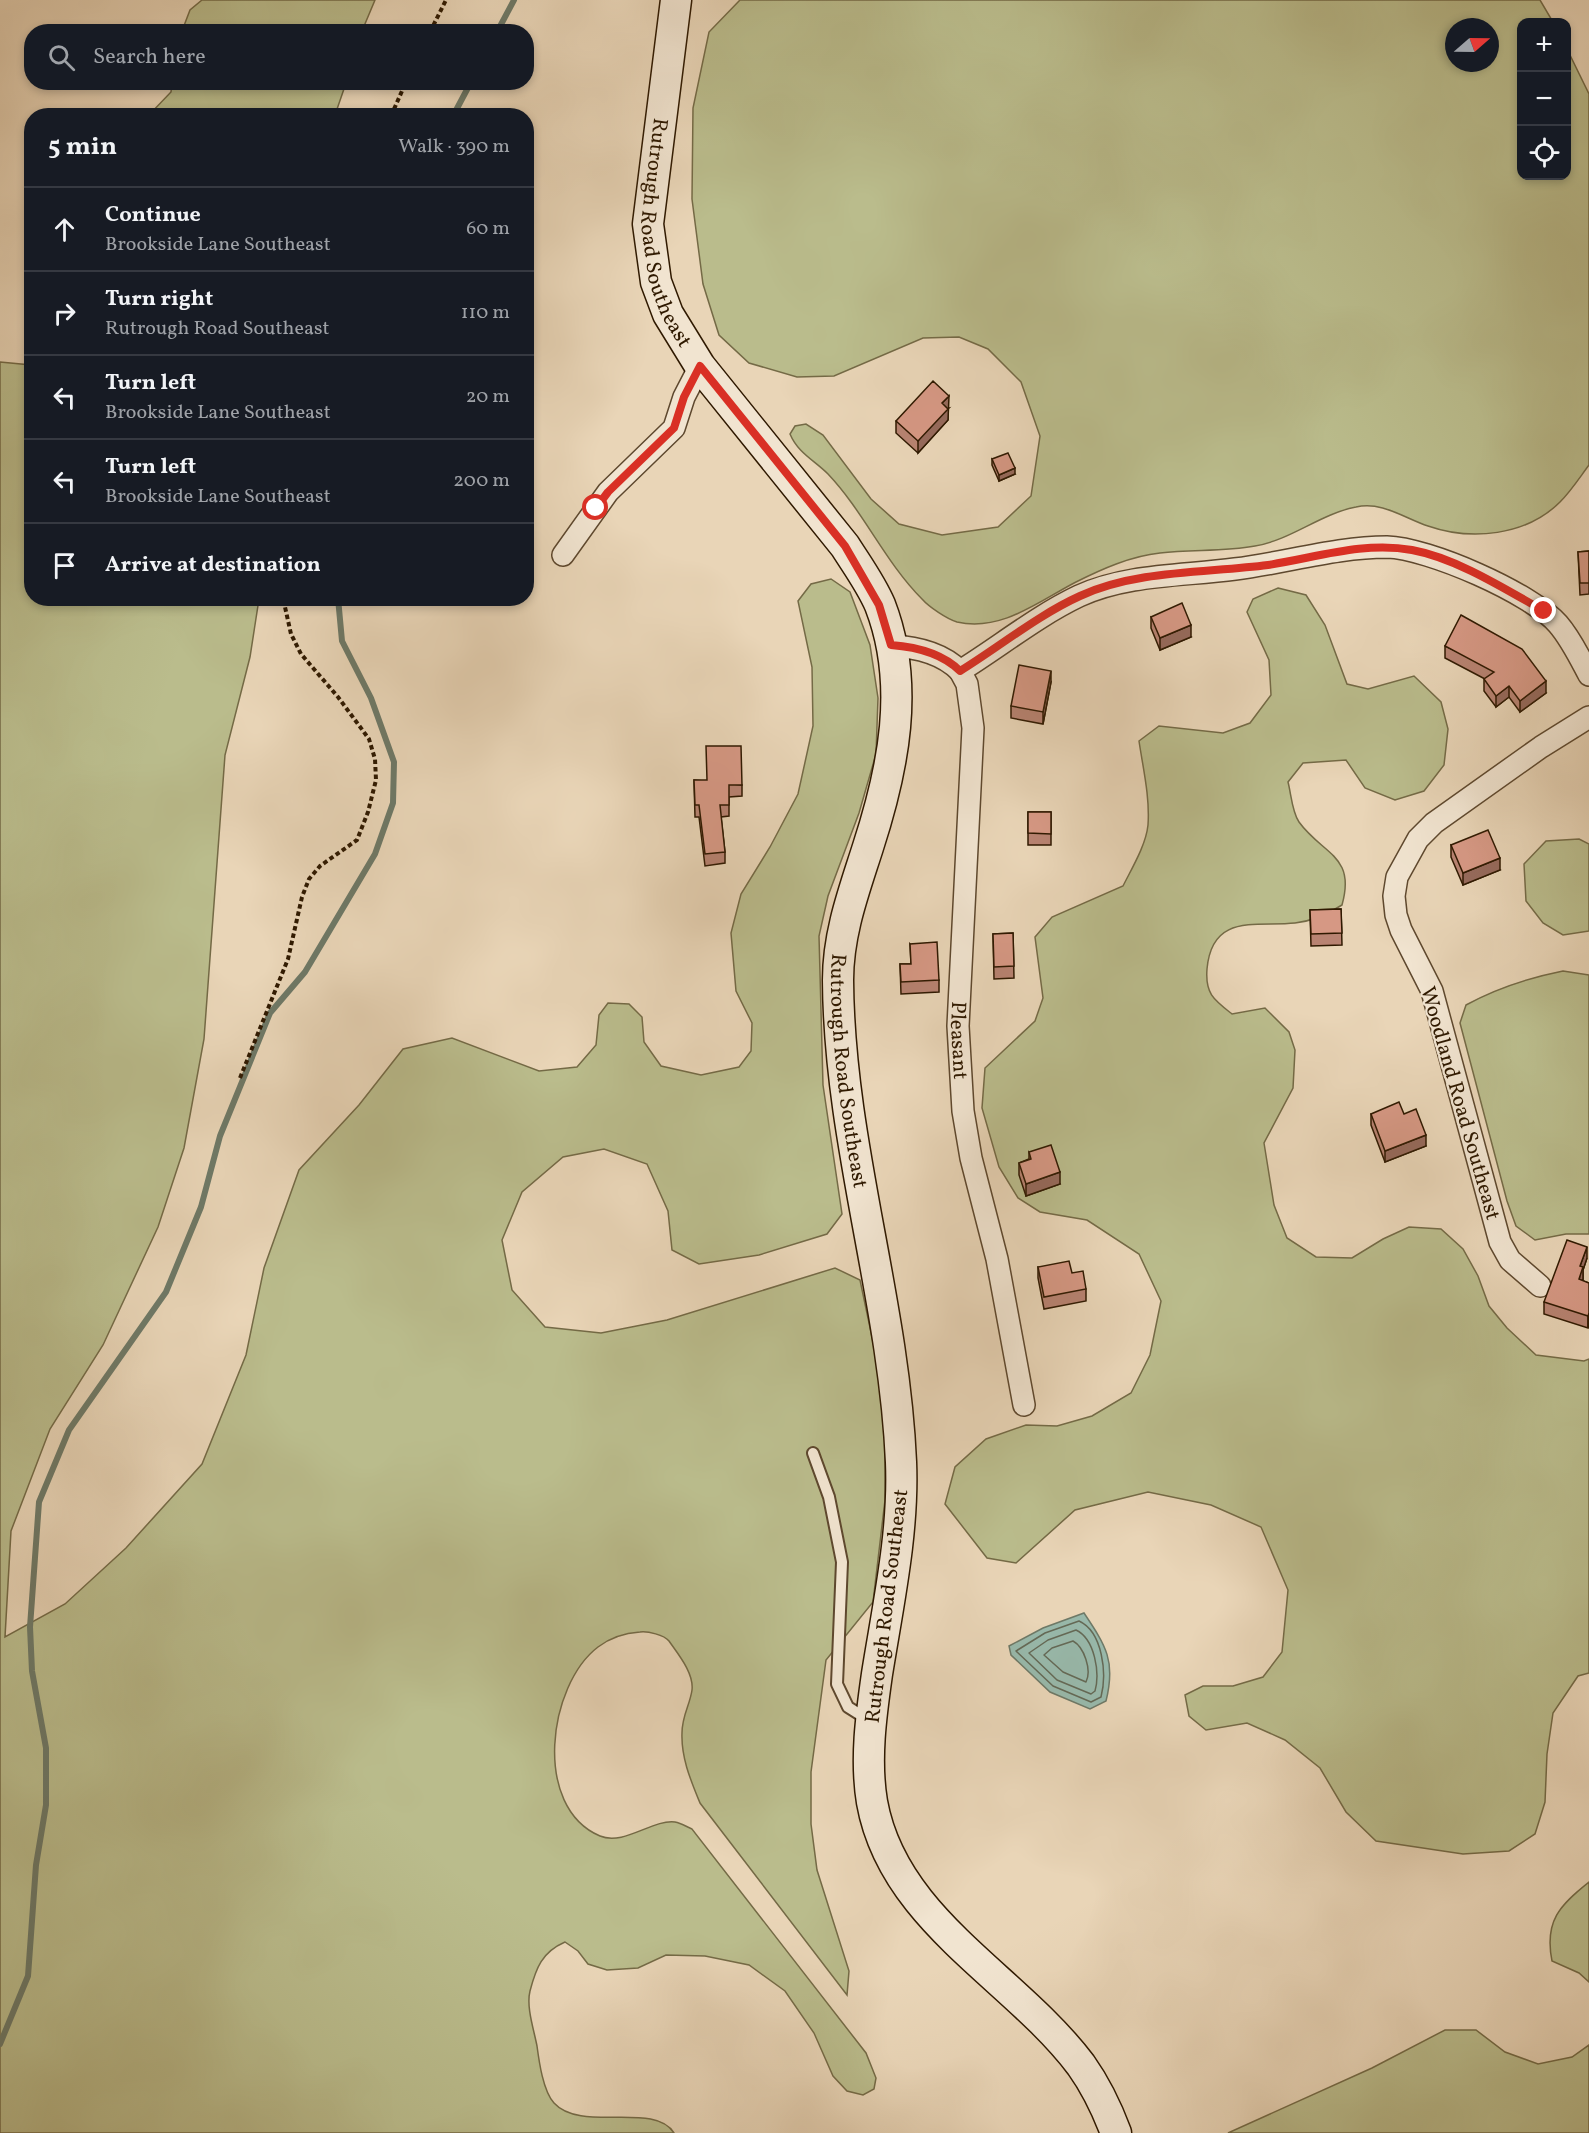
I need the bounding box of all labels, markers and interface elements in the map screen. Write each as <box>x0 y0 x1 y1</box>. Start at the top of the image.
north arrow <box>1445 18 1499 72</box>
map controls <box>1517 18 1571 180</box>
button: + <box>1517 18 1571 72</box>
search box <box>24 24 534 90</box>
icon: search <box>45 41 78 74</box>
text: Search here <box>93 42 206 73</box>
button: − <box>1517 72 1571 126</box>
street label: Rutrough Road Southeast <box>632 116 698 353</box>
button: locate <box>1517 126 1571 180</box>
text: 5 min <box>48 129 117 165</box>
text: Walk · 390 m <box>398 133 510 161</box>
text: Continue <box>105 200 201 231</box>
icon: ahead <box>48 213 81 246</box>
text: 60 m <box>466 215 510 243</box>
text: Brookside Lane Southeast <box>105 231 331 259</box>
text: Turn right <box>105 284 213 315</box>
icon: right <box>48 297 81 330</box>
text: 110 m <box>461 299 510 327</box>
text: Rutrough Road Southeast <box>105 315 330 343</box>
text: Turn left <box>105 368 196 399</box>
icon: left <box>48 381 81 414</box>
text: 20 m <box>466 383 510 411</box>
text: Brookside Lane Southeast <box>105 399 331 427</box>
text: Turn left <box>105 452 196 483</box>
icon: left <box>48 465 81 498</box>
text: 200 m <box>453 467 510 495</box>
text: Brookside Lane Southeast <box>105 483 331 511</box>
route start <box>582 494 608 520</box>
icon: arrive <box>48 549 81 582</box>
text: Arrive at destination <box>105 550 321 581</box>
route end <box>1530 597 1556 623</box>
street label: Rutrough Road Southeast <box>822 952 874 1191</box>
street label: Woodland Road Southeast <box>1412 983 1507 1224</box>
street label: Pleasant <box>942 1001 974 1080</box>
street label: Rutrough Road Southeast <box>859 1487 916 1725</box>

